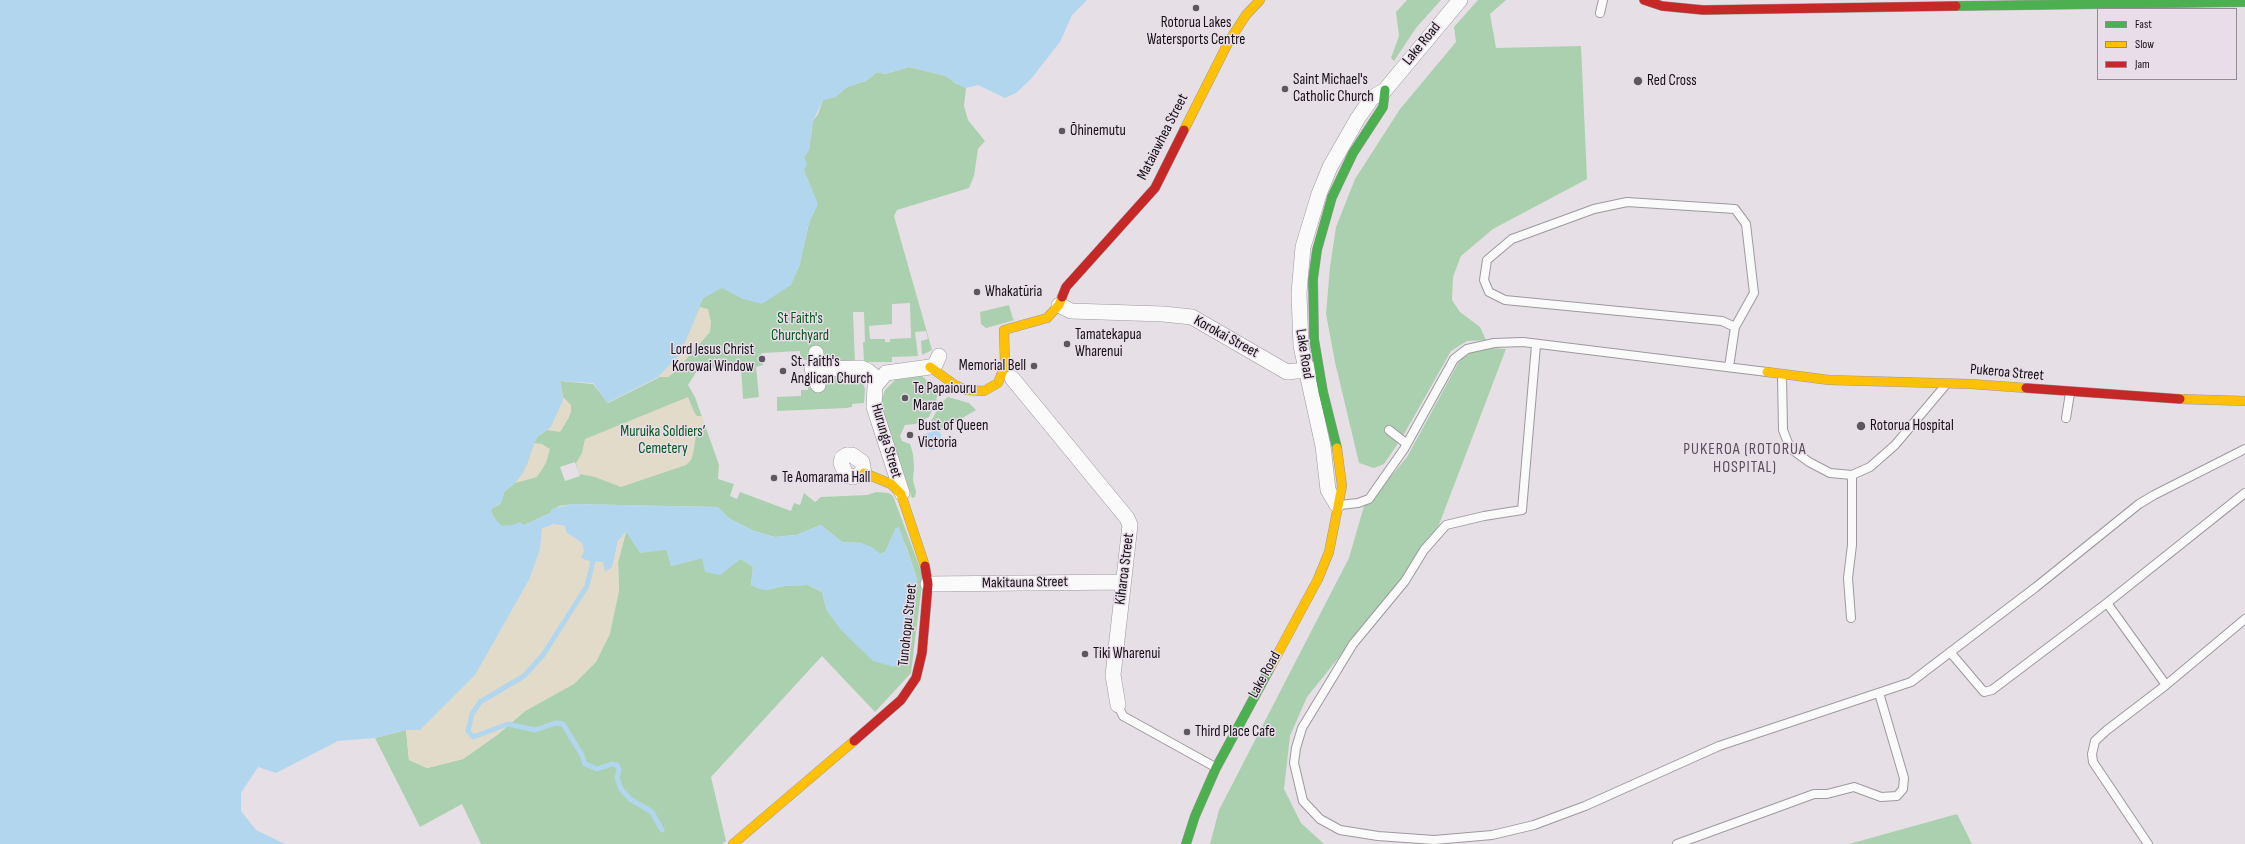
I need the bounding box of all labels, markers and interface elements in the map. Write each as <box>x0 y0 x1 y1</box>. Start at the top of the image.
marker: Rotorua Lakes Watersports Centre <box>1191 3 1201 13</box>
legend <box>2097 8 2237 80</box>
place label: Rotorua Lakes Watersports Centre <box>1147 14 1245 49</box>
text: Fast <box>2135 17 2152 32</box>
street label: Lake Road <box>1399 19 1445 69</box>
text: Slow <box>2135 37 2154 52</box>
text: Jam <box>2135 57 2150 72</box>
place label: Saint Michael's Catholic Church <box>1293 71 1374 106</box>
place label: Red Cross <box>1647 72 1697 90</box>
marker: Red Cross <box>1632 75 1644 87</box>
marker: Saint Michael's Catholic Church <box>1280 84 1290 94</box>
street label: Mataiawhea Street <box>1134 91 1192 183</box>
place label: Ōhinemutu <box>1070 122 1126 140</box>
marker: Ōhinemutu <box>1057 126 1067 136</box>
place label: Whakatūria <box>985 283 1042 301</box>
marker: Whakatūria <box>972 287 982 297</box>
park label: St Faith's Churchyard <box>771 310 829 345</box>
street label: Korokai Street <box>1190 312 1262 362</box>
place label: Tamatekapua Wharenui <box>1075 326 1142 361</box>
street label: Lake Road <box>1291 328 1317 380</box>
marker: Tamatekapua Wharenui <box>1062 339 1072 349</box>
place label: Lord Jesus Christ Korowai Window <box>670 341 754 376</box>
place label: St. Faith's Anglican Church <box>791 353 873 388</box>
marker: Lord Jesus Christ Korowai Window <box>757 354 767 364</box>
place label: Memorial Bell <box>959 357 1026 375</box>
marker: Memorial Bell <box>1029 361 1039 371</box>
street label: Pukeroa Street <box>1969 361 2045 385</box>
marker: St. Faith's Anglican Church <box>778 366 788 376</box>
place label: Te Papaiouru Marae <box>913 380 976 415</box>
marker: Te Papaiouru Marae <box>900 393 910 403</box>
street label: Hurunga Street <box>867 402 905 480</box>
place label: Bust of Queen Victoria <box>918 417 988 452</box>
place label: Rotorua Hospital <box>1870 417 1954 435</box>
marker: Rotorua Hospital <box>1855 420 1867 432</box>
park label: Muruika Soldiers’ Cemetery <box>620 423 706 458</box>
marker: Bust of Queen Victoria <box>905 430 915 440</box>
district label: PUKEROA (ROTORUA HOSPITAL) <box>1683 440 1807 478</box>
place label: Te Aomarama Hall <box>782 469 870 487</box>
marker: Te Aomarama Hall <box>769 473 779 483</box>
street label: Kiharoa Street <box>1112 532 1138 606</box>
street label: Makitauna Street <box>982 573 1068 593</box>
street label: Tunohopu Street <box>895 583 921 667</box>
place label: Tiki Wharenui <box>1093 645 1160 663</box>
marker: Tiki Wharenui <box>1080 649 1090 659</box>
street label: Lake Road <box>1245 649 1285 701</box>
place label: Third Place Cafe <box>1195 723 1275 741</box>
marker: Third Place Cafe <box>1182 727 1192 737</box>

